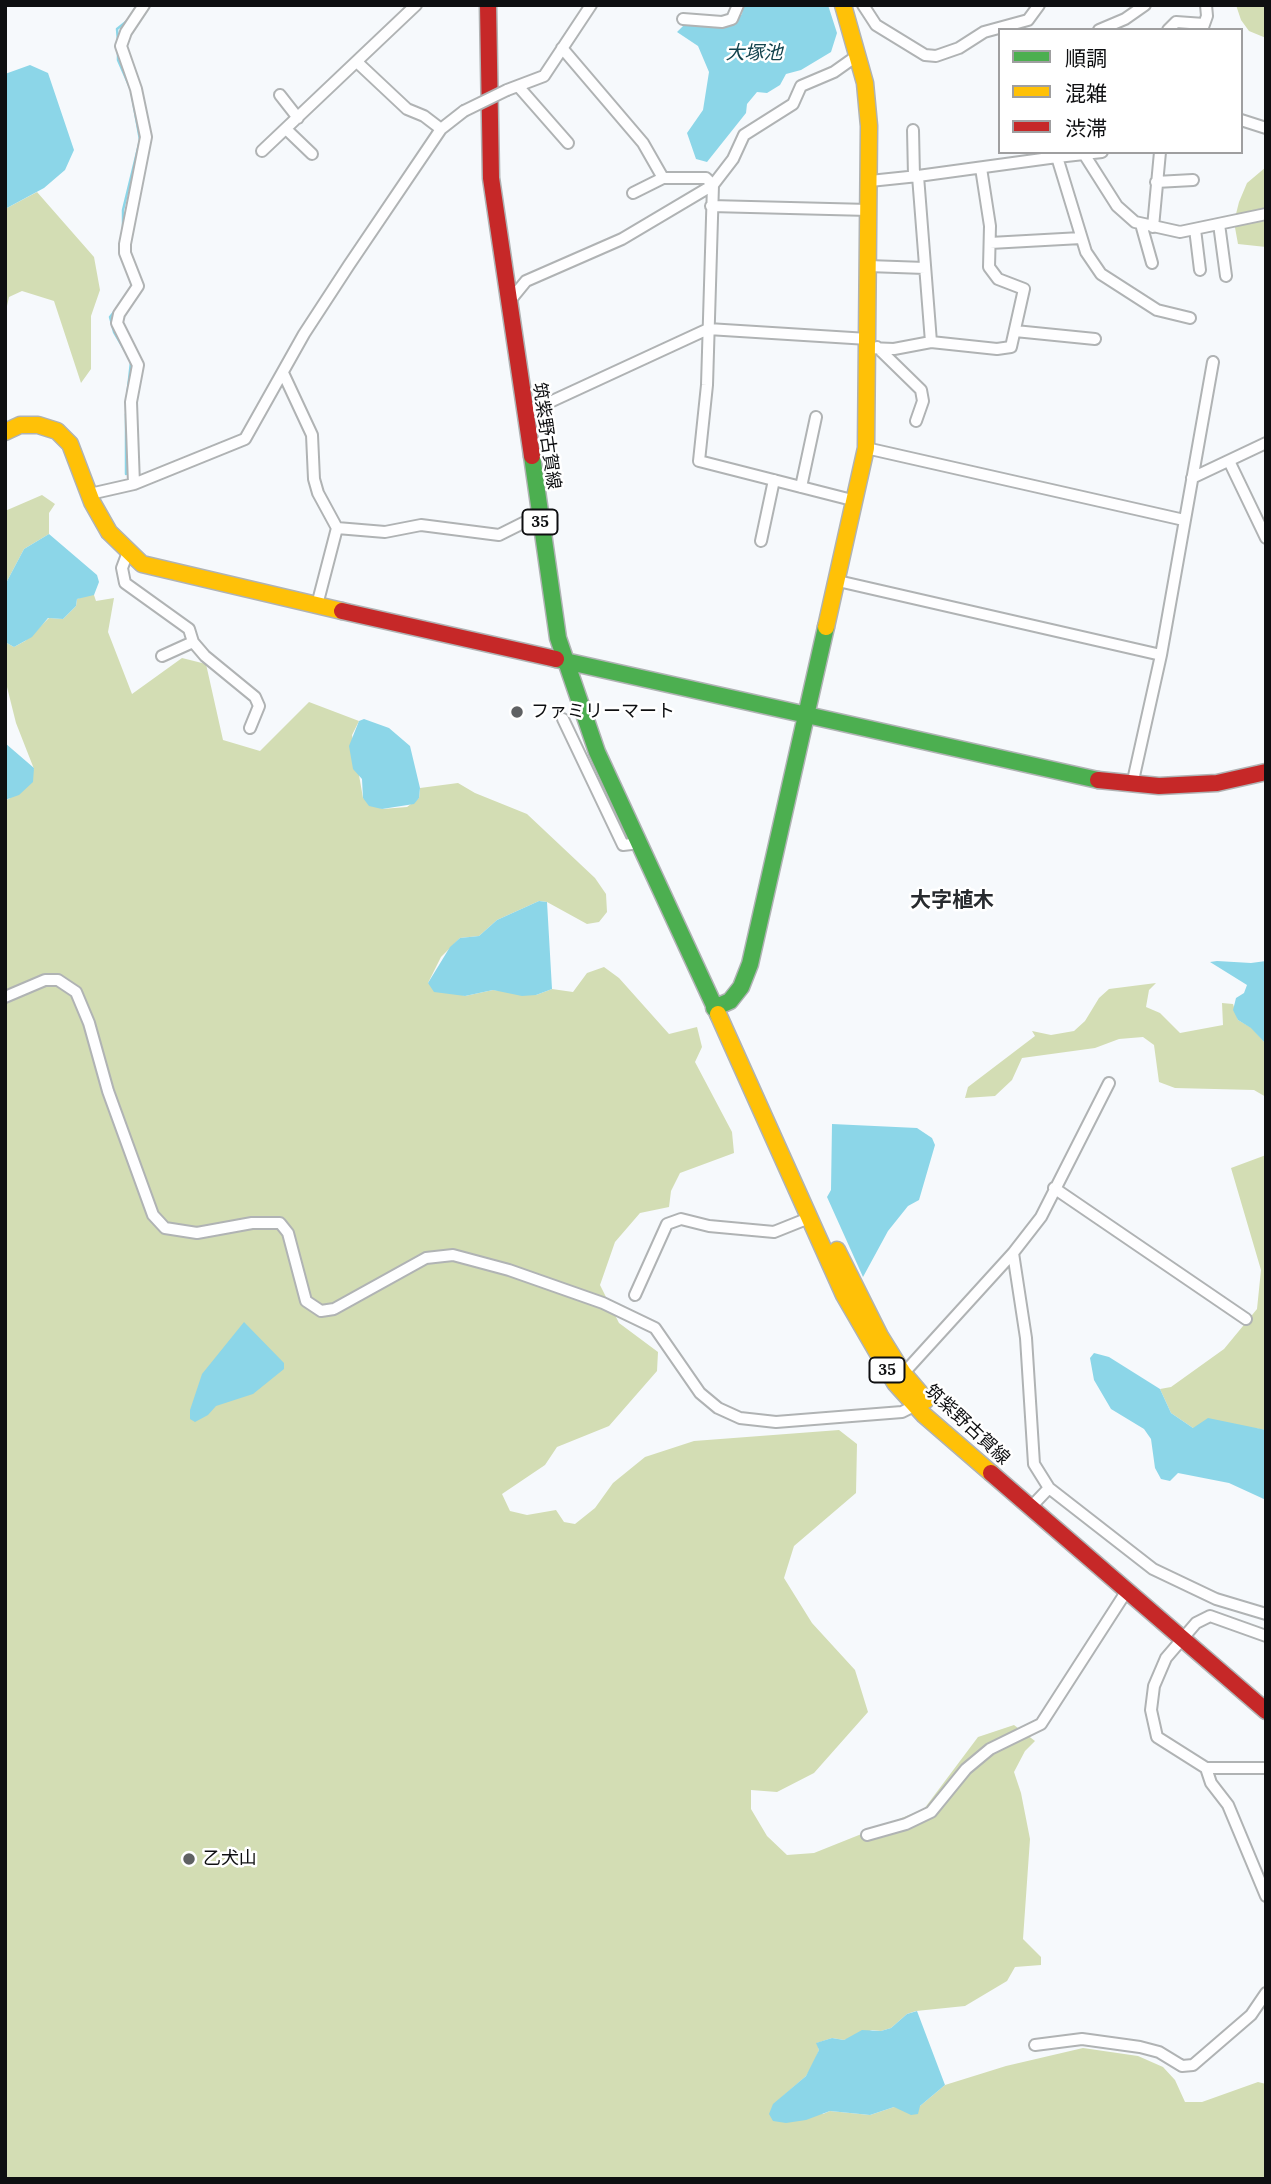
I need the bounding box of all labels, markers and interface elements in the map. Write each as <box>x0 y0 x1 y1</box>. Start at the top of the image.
legend <box>998 28 1243 154</box>
water label: 大塚池 <box>726 43 782 65</box>
text: 順調 <box>1065 45 1107 72</box>
text: 混雑 <box>1065 80 1107 107</box>
text: 渋滞 <box>1065 115 1107 142</box>
street label: 筑紫野古賀線 <box>528 381 564 491</box>
road number: 35 <box>522 509 558 534</box>
place label: ファミリーマート <box>531 701 675 723</box>
marker: ファミリーマート <box>509 704 525 720</box>
district label: 大字植木 <box>910 888 994 914</box>
road number: 35 <box>870 1358 904 1382</box>
street label: 筑紫野古賀線 <box>920 1380 1014 1470</box>
place label: 乙犬山 <box>203 1848 257 1870</box>
marker: 乙犬山 <box>181 1851 197 1867</box>

